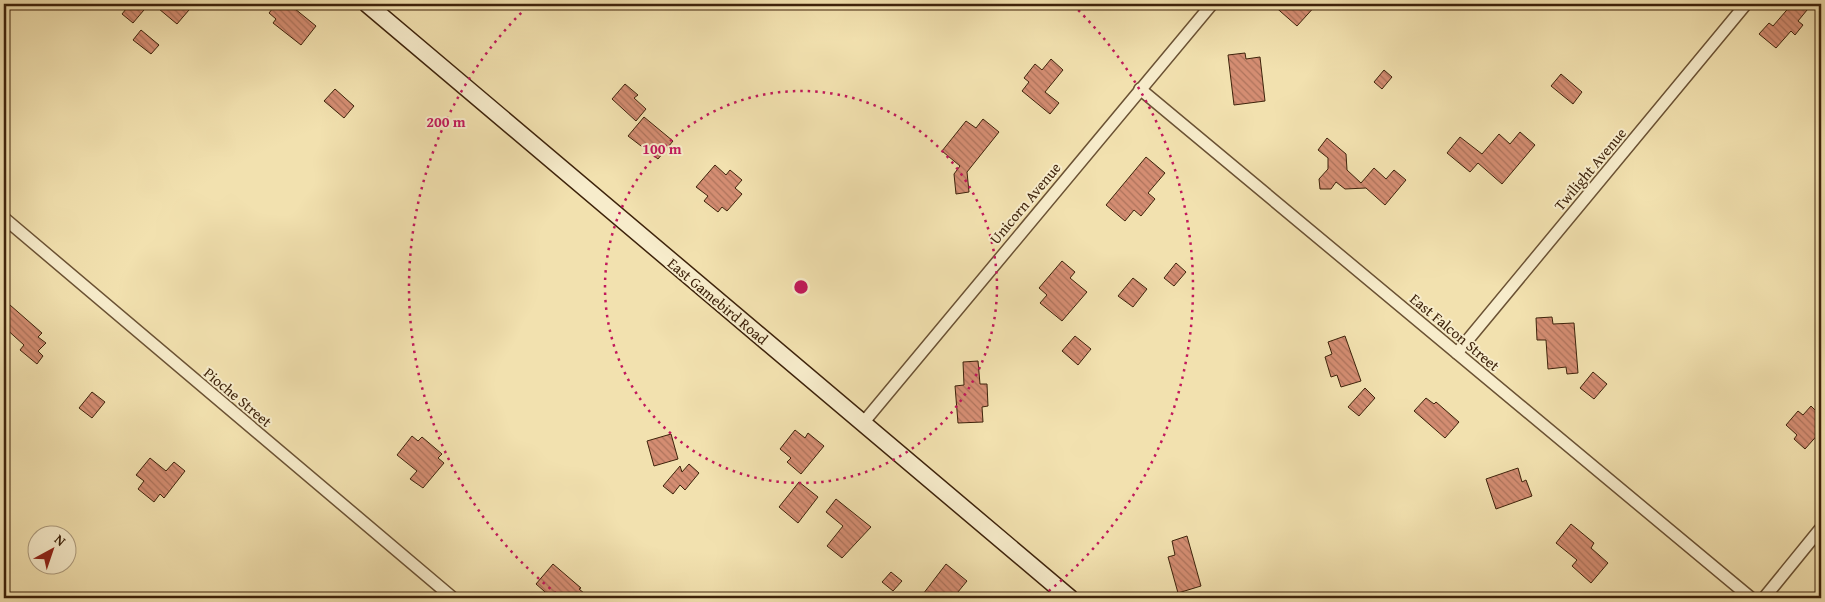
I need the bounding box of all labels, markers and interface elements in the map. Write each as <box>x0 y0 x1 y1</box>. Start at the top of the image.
text: 200 m <box>426 111 466 132</box>
street label: Twilight Avenue <box>1549 123 1631 215</box>
text: 100 m <box>642 138 682 159</box>
street label: Unicorn Avenue <box>985 158 1065 248</box>
street label: East Gamebird Road <box>663 253 773 349</box>
centre of rings <box>792 278 810 296</box>
street label: East Falcon Street <box>1406 288 1505 376</box>
street label: Pioche Street <box>199 362 277 432</box>
north arrow <box>28 524 78 574</box>
text: N <box>50 529 71 551</box>

